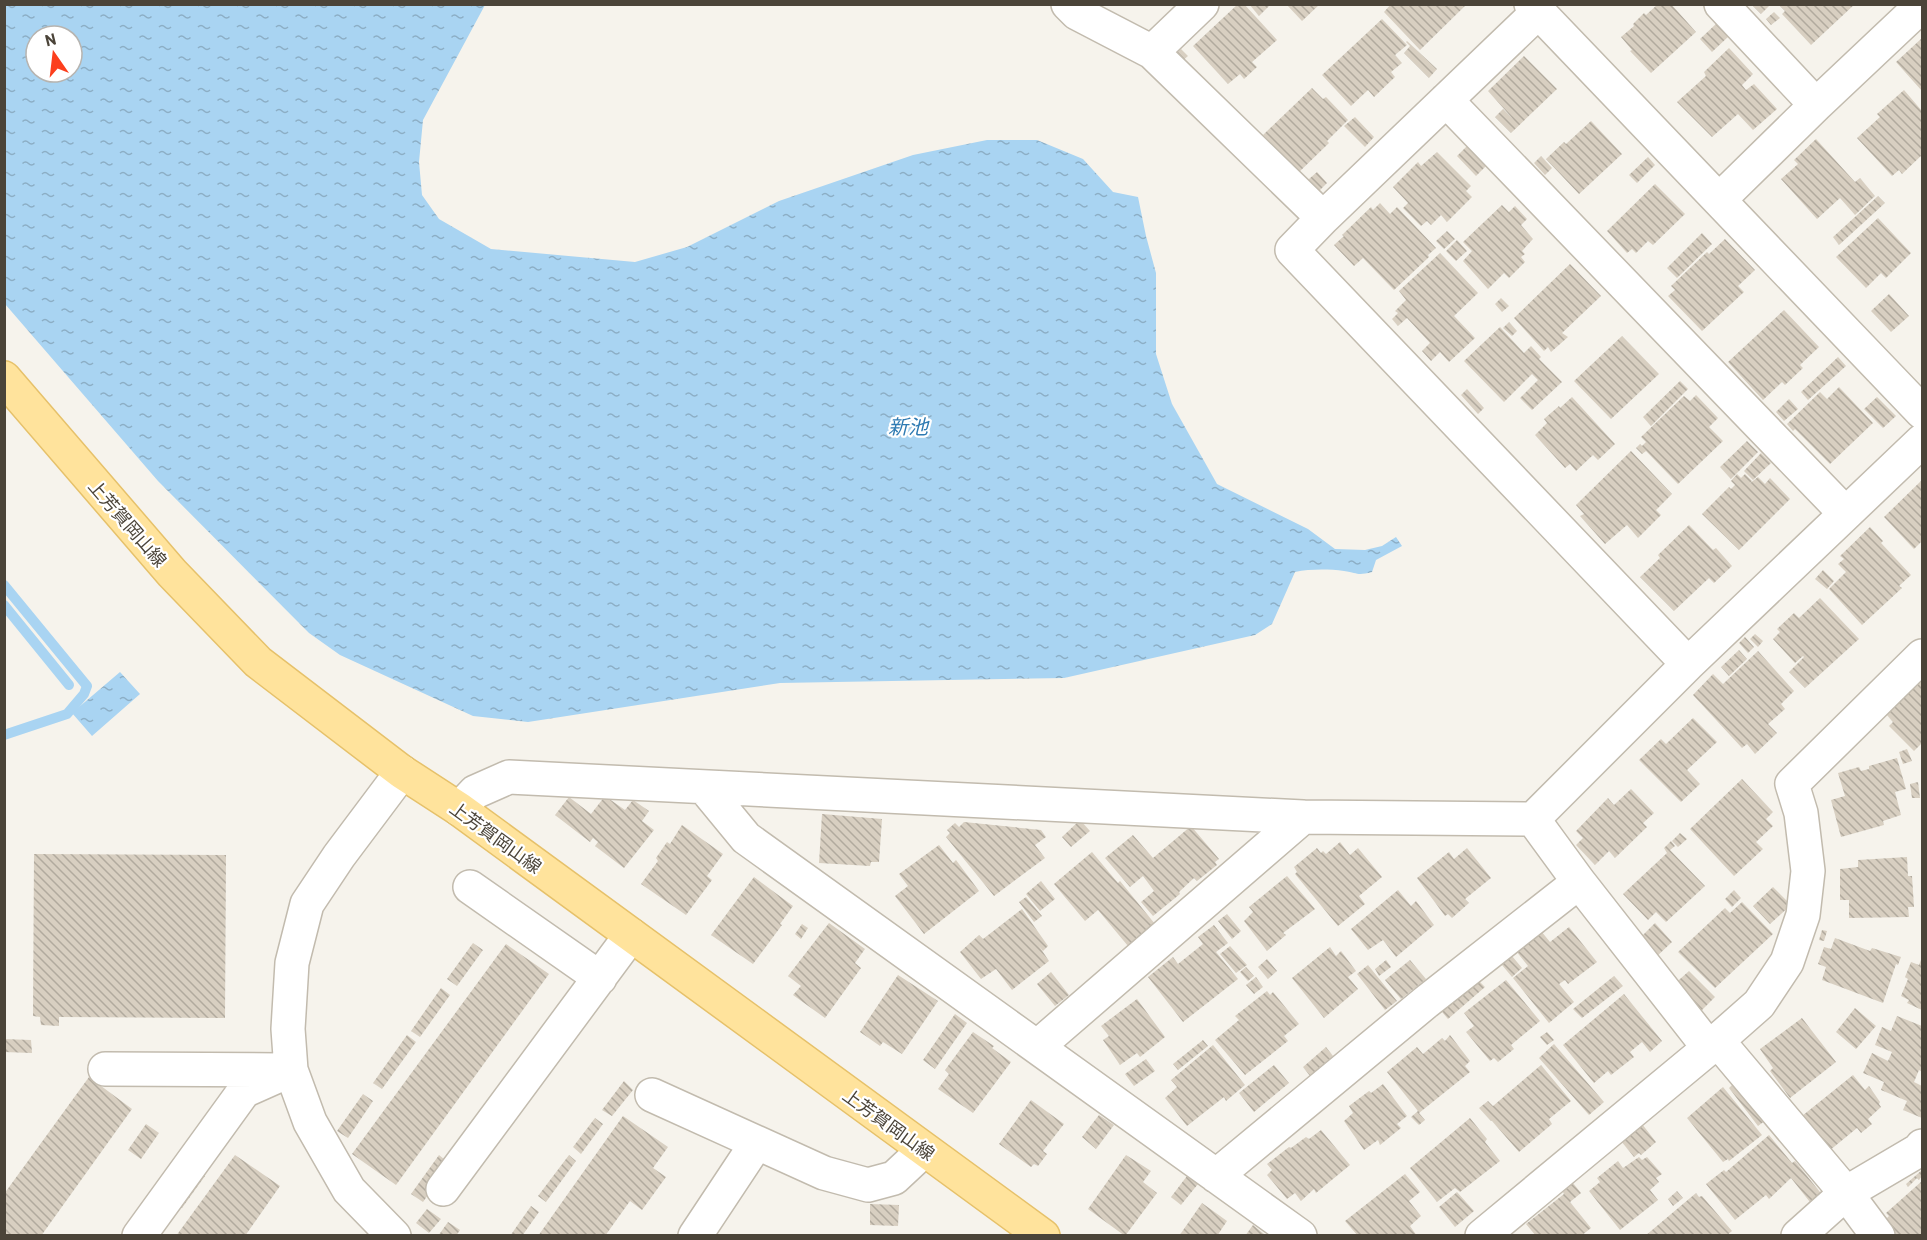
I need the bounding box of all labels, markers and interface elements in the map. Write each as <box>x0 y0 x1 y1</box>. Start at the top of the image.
north arrow <box>24 24 84 84</box>
text: N <box>43 28 58 49</box>
water label: 新池 <box>888 414 930 438</box>
street label: 上芳賀岡山線 <box>84 475 172 571</box>
street label: 上芳賀岡山線 <box>446 796 546 878</box>
street label: 上芳賀岡山線 <box>839 1083 939 1165</box>

